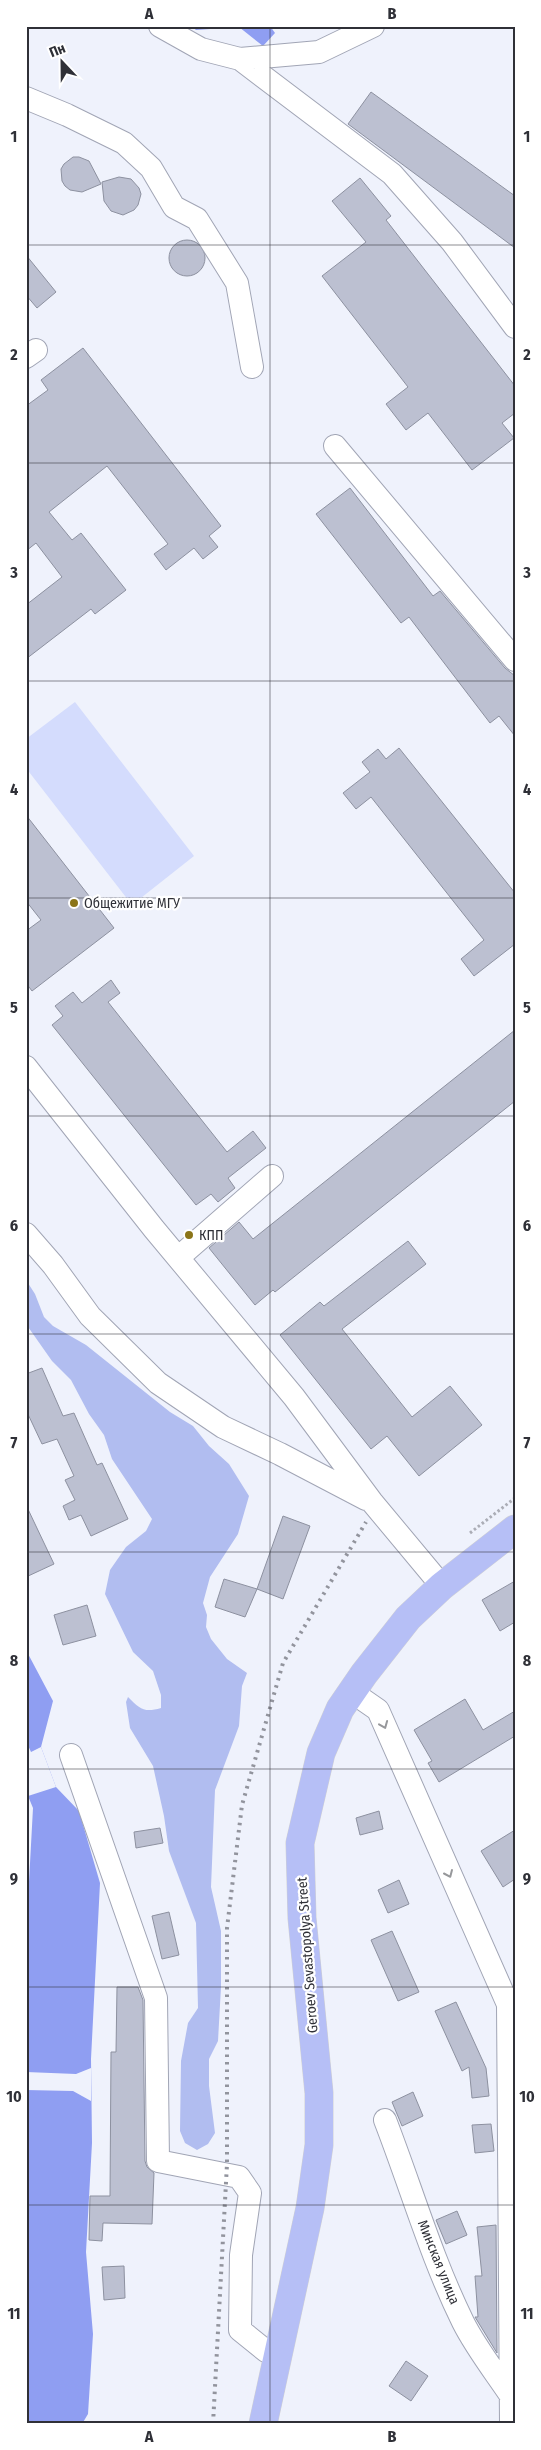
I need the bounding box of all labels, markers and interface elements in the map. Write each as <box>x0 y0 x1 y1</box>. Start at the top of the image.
text: A <box>144 4 154 23</box>
text: B <box>388 4 397 23</box>
north arrow <box>38 38 88 88</box>
text: Пн <box>47 40 68 61</box>
text: 1 <box>11 127 17 146</box>
text: 1 <box>524 127 530 146</box>
text: 2 <box>9 345 18 364</box>
text: 2 <box>522 345 531 364</box>
text: 3 <box>9 563 18 582</box>
text: 3 <box>522 563 531 582</box>
text: 4 <box>10 780 18 799</box>
text: 4 <box>523 780 531 799</box>
place label: Общежитие МГУ <box>84 895 180 912</box>
marker: Общежитие МГУ <box>68 897 80 909</box>
text: 5 <box>10 998 18 1017</box>
text: 5 <box>523 998 531 1017</box>
text: 6 <box>10 1216 18 1235</box>
text: 6 <box>523 1216 531 1235</box>
place label: КПП <box>199 1227 223 1244</box>
marker: КПП <box>183 1229 195 1241</box>
text: 7 <box>11 1433 18 1452</box>
text: 7 <box>524 1433 531 1452</box>
text: 8 <box>10 1651 19 1670</box>
text: 8 <box>523 1651 532 1670</box>
one-way arrow <box>379 1721 389 1729</box>
text: 9 <box>10 1869 18 1888</box>
text: 9 <box>523 1869 531 1888</box>
one-way arrow <box>444 1870 454 1878</box>
street label: Geroev Sevastopolya Street <box>294 1876 321 2034</box>
text: 10 <box>6 2087 22 2106</box>
text: 10 <box>519 2087 535 2106</box>
street label: Минская улица <box>414 2218 463 2307</box>
text: 11 <box>7 2304 21 2323</box>
text: 11 <box>520 2304 534 2323</box>
text: A <box>144 2427 154 2446</box>
text: B <box>388 2427 397 2446</box>

